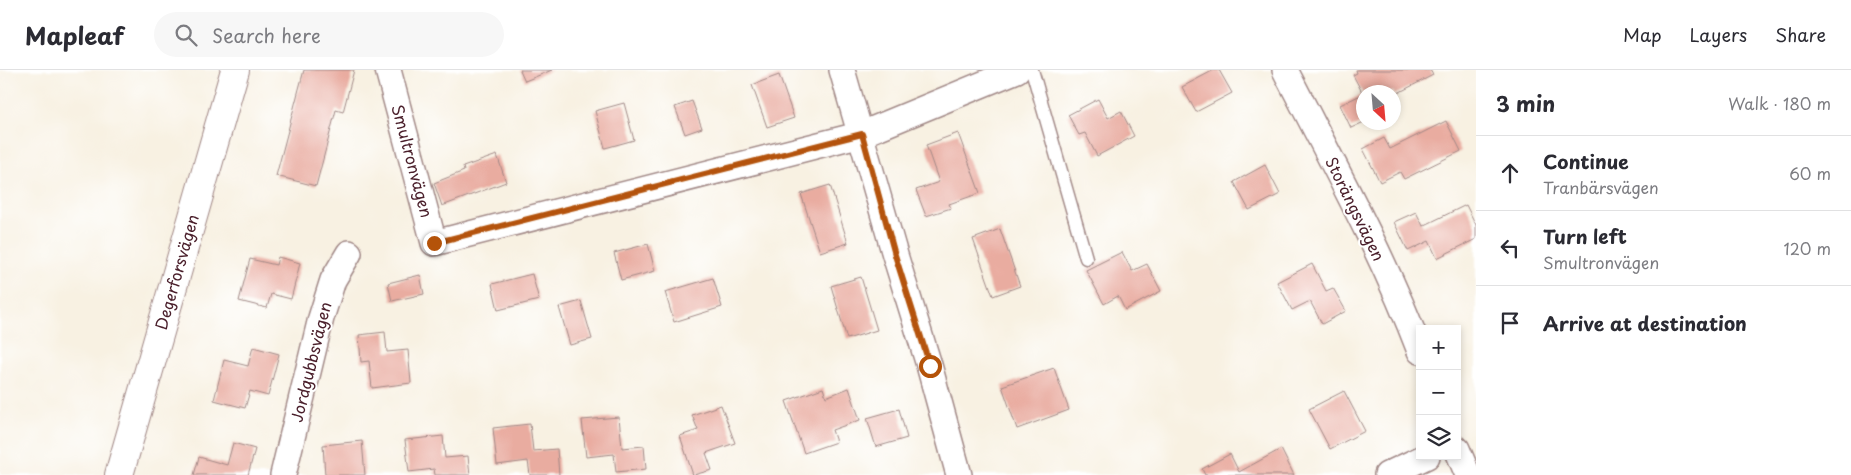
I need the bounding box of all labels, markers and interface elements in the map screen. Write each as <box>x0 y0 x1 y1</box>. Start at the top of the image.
search box <box>154 12 504 57</box>
text: Mapleaf <box>25 17 124 53</box>
icon: search <box>172 21 200 49</box>
text: Search here <box>212 21 321 49</box>
text: Map <box>1623 21 1662 48</box>
text: Layers <box>1690 21 1747 48</box>
text: Share <box>1775 21 1826 48</box>
north arrow <box>1356 85 1401 130</box>
text: 3 min <box>1496 87 1555 119</box>
text: Walk · 180 m <box>1728 91 1831 115</box>
street label: Smultronvägen <box>386 102 440 220</box>
text: Continue <box>1543 147 1629 175</box>
street label: Storängsvägen <box>1320 152 1391 265</box>
icon: ahead <box>1496 159 1524 187</box>
text: 60 m <box>1789 161 1831 185</box>
text: Tranbärsvägen <box>1543 175 1659 199</box>
street label: Degerforsvägen <box>148 211 204 332</box>
text: Turn left <box>1543 222 1627 250</box>
route end <box>423 232 446 255</box>
icon: left <box>1496 234 1524 262</box>
text: 120 m <box>1784 236 1831 260</box>
text: Smultronvägen <box>1543 250 1659 274</box>
street label: Jordgubbsvägen <box>283 299 337 424</box>
icon: arrive <box>1496 309 1524 337</box>
text: Arrive at destination <box>1543 309 1747 337</box>
map controls <box>1416 325 1461 460</box>
button: + <box>1416 325 1461 370</box>
route start <box>919 355 942 378</box>
button: − <box>1416 370 1461 415</box>
button: layers <box>1416 415 1461 460</box>

